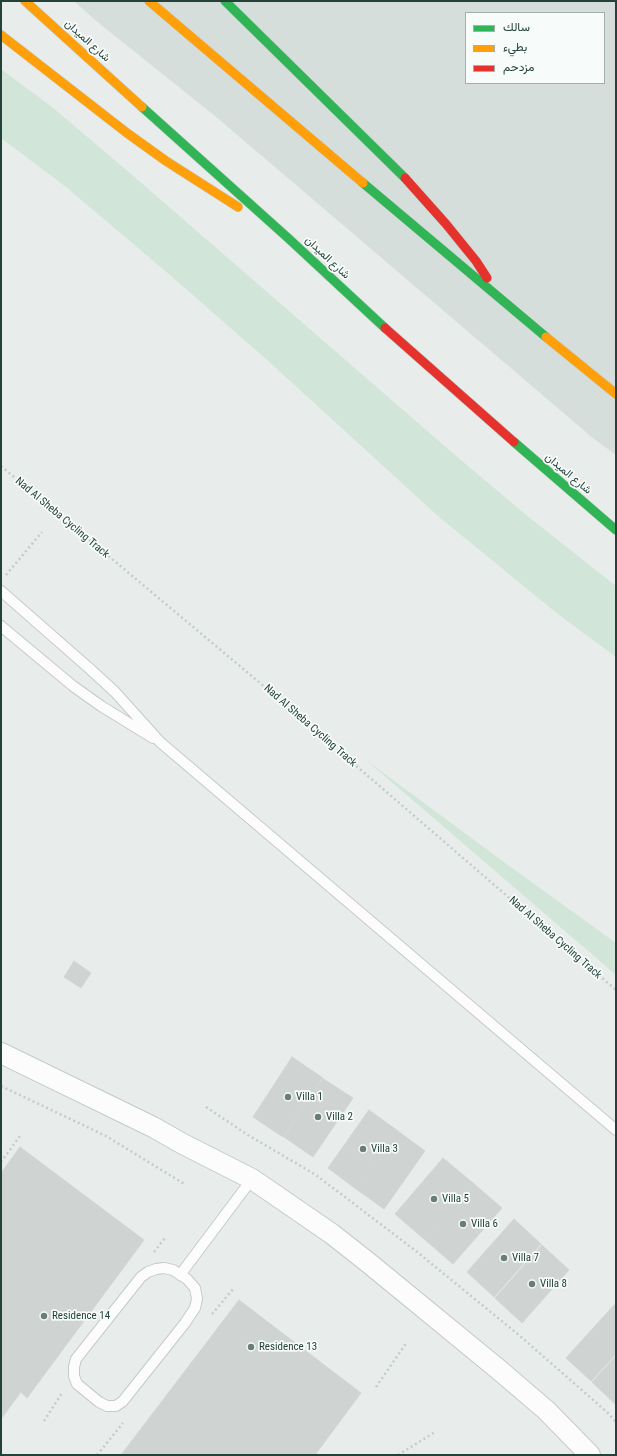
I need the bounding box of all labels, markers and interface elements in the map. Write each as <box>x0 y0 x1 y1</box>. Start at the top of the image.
legend <box>465 12 605 84</box>
street label: شارع الميدان <box>62 17 112 65</box>
text: سالك <box>503 20 530 34</box>
text: بطيء <box>503 40 527 54</box>
text: مزدحم <box>503 60 534 74</box>
street label: شارع الميدان <box>302 234 352 282</box>
street label: شارع الميدان <box>542 451 594 497</box>
street label: Nad Al Sheba Cycling Track <box>12 475 112 561</box>
street label: Nad Al Sheba Cycling Track <box>261 682 359 770</box>
street label: Nad Al Sheba Cycling Track <box>506 894 604 982</box>
place label: Villa 1 <box>296 1090 323 1104</box>
marker: Villa 1 <box>283 1092 293 1102</box>
place label: Villa 2 <box>326 1110 353 1124</box>
marker: Villa 2 <box>313 1112 323 1122</box>
place label: Villa 3 <box>371 1142 398 1156</box>
marker: Villa 3 <box>358 1144 368 1154</box>
place label: Villa 5 <box>442 1192 469 1206</box>
marker: Villa 5 <box>429 1194 439 1204</box>
place label: Villa 6 <box>471 1217 498 1231</box>
marker: Villa 6 <box>458 1219 468 1229</box>
place label: Villa 7 <box>512 1251 539 1265</box>
marker: Villa 7 <box>499 1253 509 1263</box>
place label: Villa 8 <box>540 1277 567 1291</box>
marker: Villa 8 <box>527 1279 537 1289</box>
place label: Residence 14 <box>52 1309 110 1323</box>
marker: Residence 14 <box>39 1311 49 1321</box>
place label: Residence 13 <box>259 1340 317 1354</box>
marker: Residence 13 <box>246 1342 256 1352</box>

